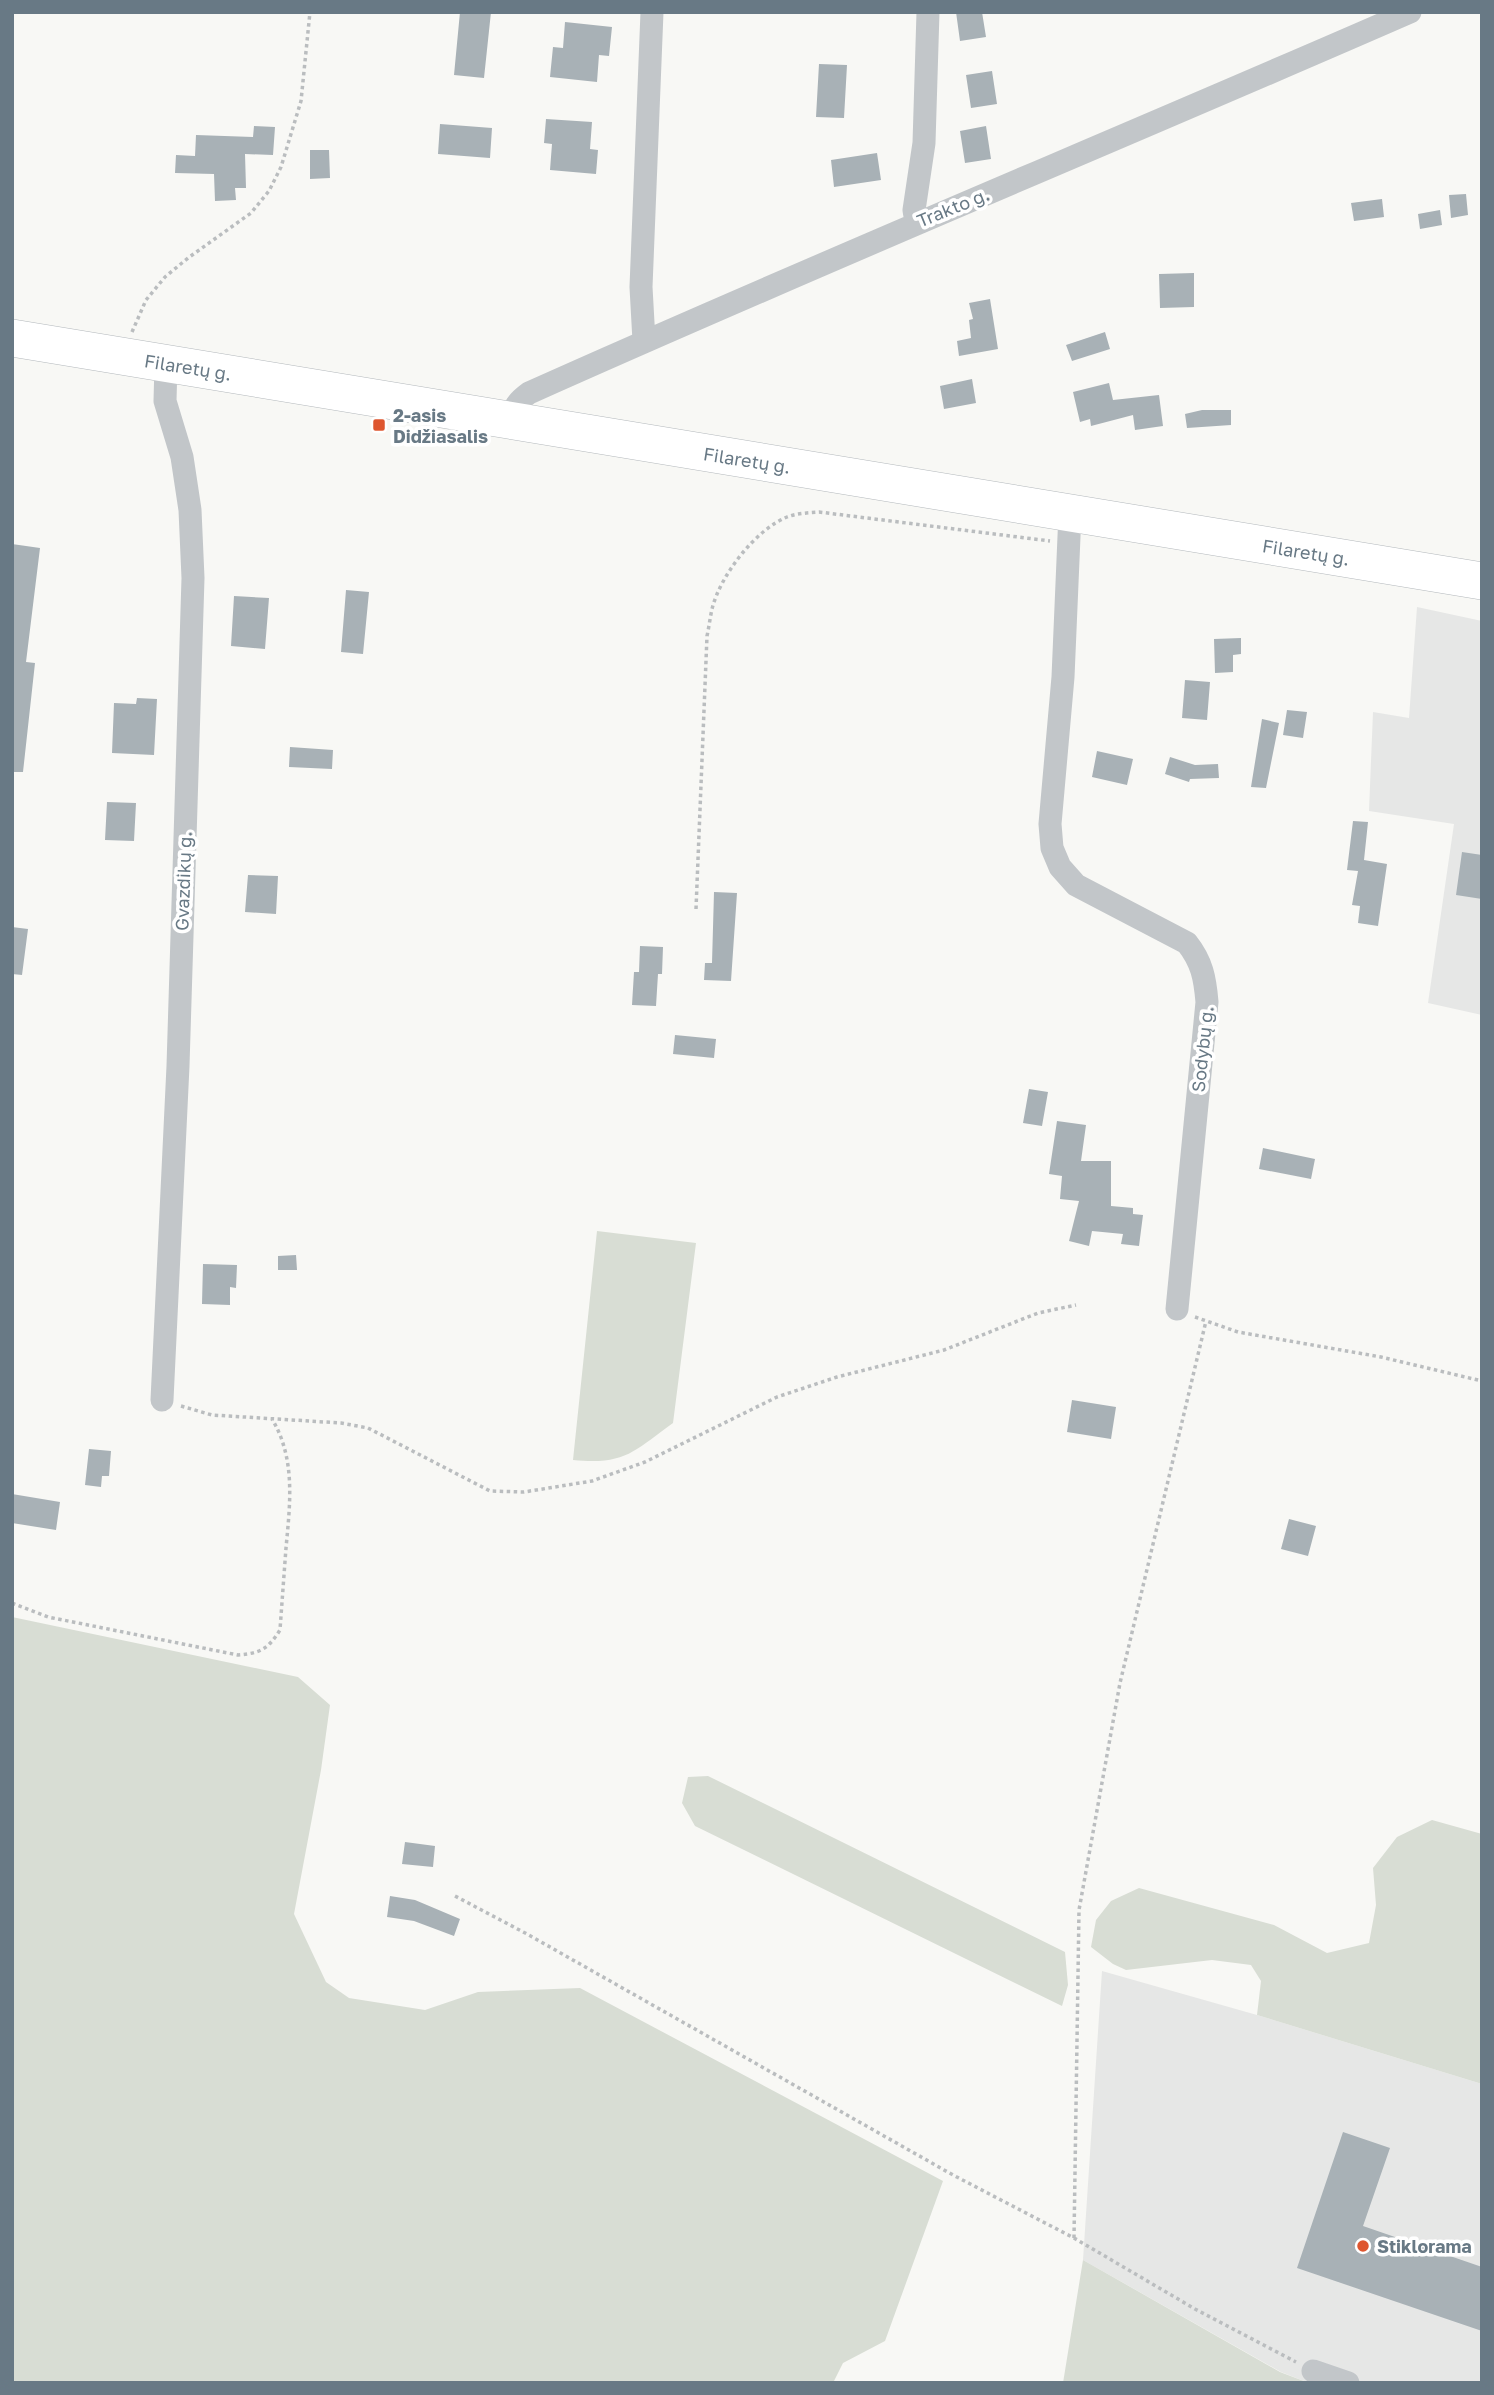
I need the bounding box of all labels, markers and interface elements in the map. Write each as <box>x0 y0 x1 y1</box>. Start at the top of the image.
street label: Trakto g. <box>914 183 992 231</box>
street label: Filaretų g. <box>143 349 233 385</box>
place label: 2-asis Didžiasalis <box>393 404 488 447</box>
marker: 2-asis Didžiasalis <box>371 417 387 433</box>
street label: Filaretų g. <box>702 442 792 478</box>
street label: Filaretų g. <box>1261 534 1351 570</box>
street label: Gvazdikų g. <box>170 831 196 931</box>
street label: Sodybų g. <box>1187 1005 1217 1093</box>
place label: Stiklorama <box>1377 2235 1472 2257</box>
marker: Stiklorama <box>1355 2238 1371 2254</box>

